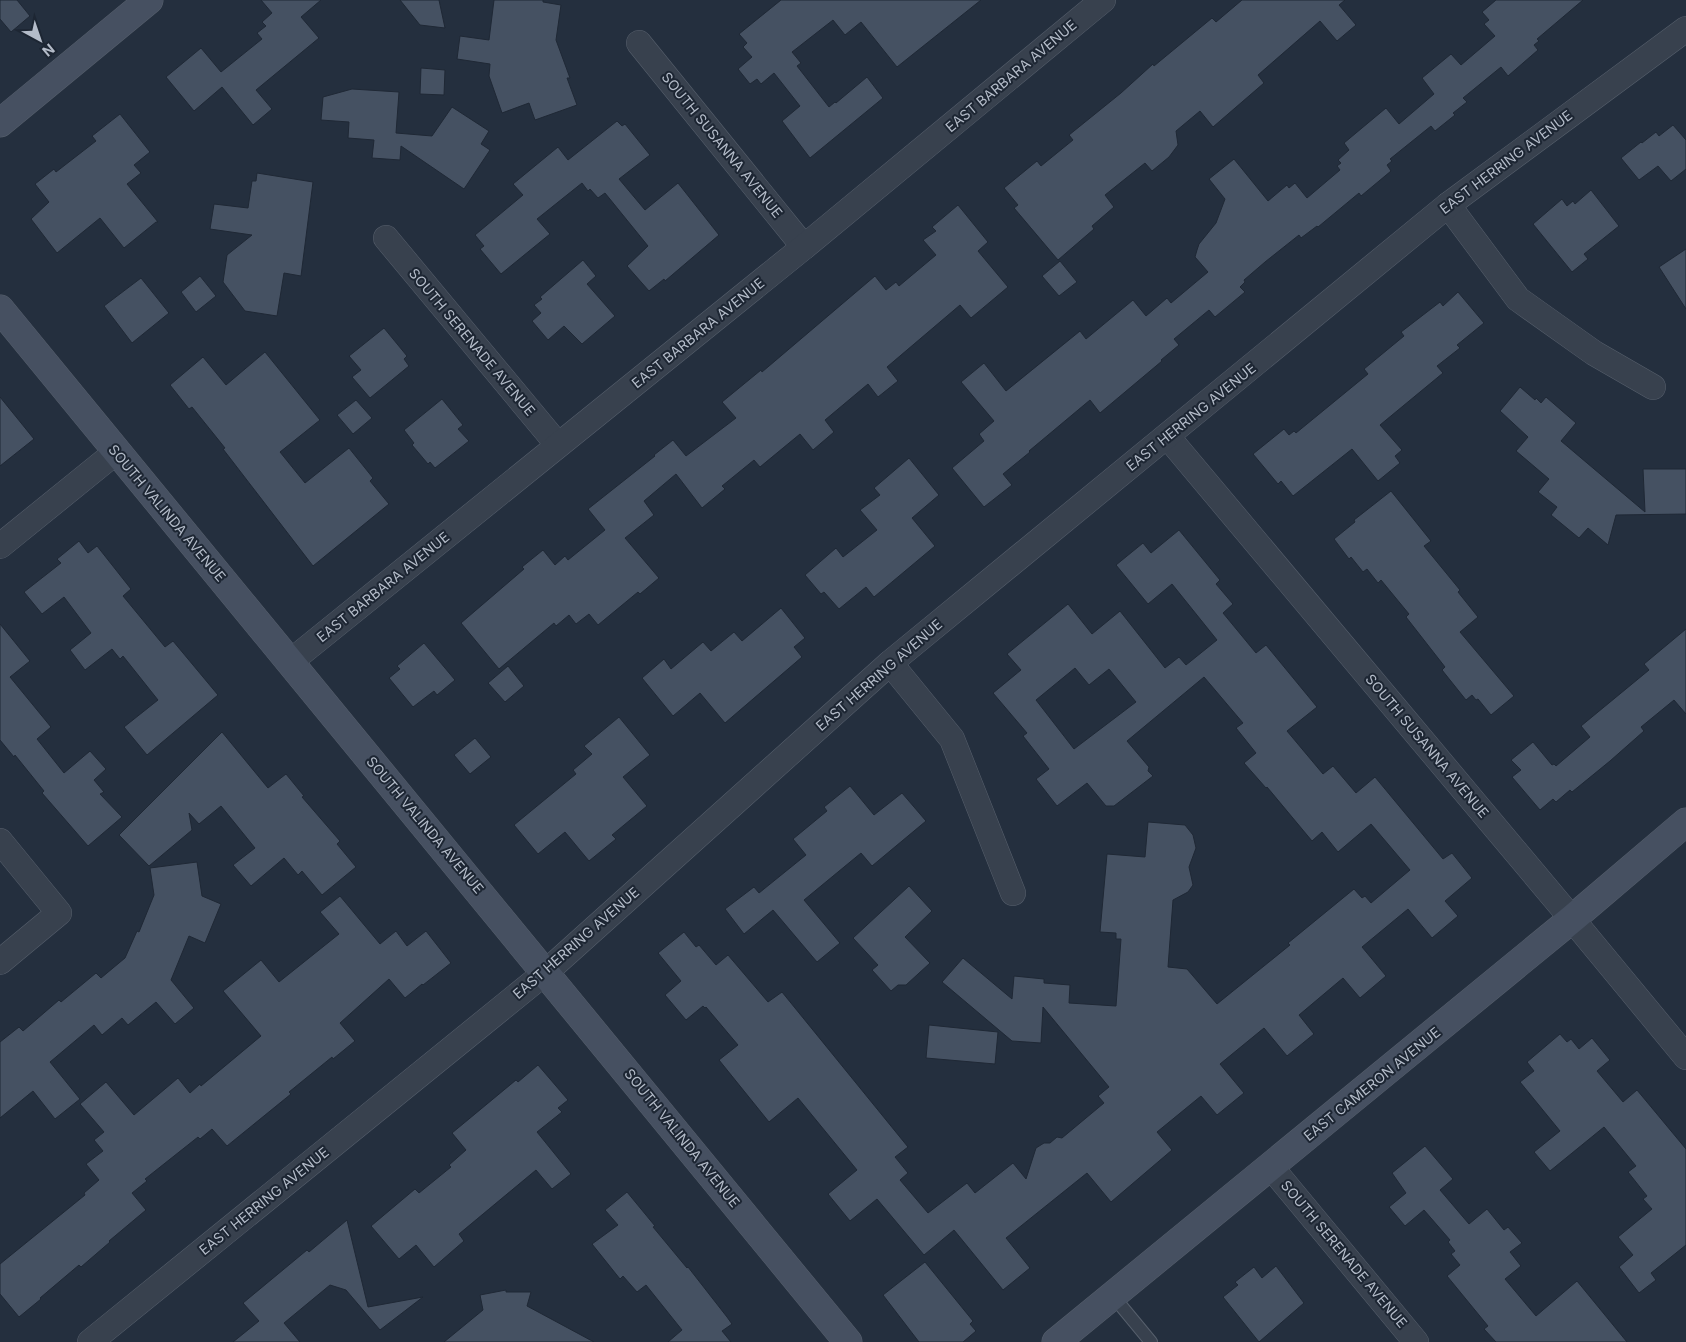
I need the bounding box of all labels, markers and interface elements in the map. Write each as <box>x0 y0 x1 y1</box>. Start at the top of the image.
north arrow <box>15 15 65 65</box>
street label: EAST BARBARA AVENUE <box>942 16 1080 135</box>
text: N <box>39 40 58 60</box>
street label: SOUTH SUSANNA AVENUE <box>658 68 786 221</box>
street label: EAST HERRING AVENUE <box>1436 106 1575 217</box>
street label: SOUTH SERENADE AVENUE <box>406 265 539 419</box>
street label: EAST BARBARA AVENUE <box>628 274 767 391</box>
street label: EAST HERRING AVENUE <box>1122 359 1259 474</box>
street label: SOUTH VALINDA AVENUE <box>105 441 230 585</box>
street label: EAST BARBARA AVENUE <box>313 528 452 645</box>
street label: EAST HERRING AVENUE <box>812 615 945 734</box>
street label: SOUTH SUSANNA AVENUE <box>1362 670 1493 821</box>
street label: SOUTH VALINDA AVENUE <box>363 753 488 897</box>
street label: EAST HERRING AVENUE <box>509 883 642 1002</box>
street label: EAST CAMERON AVENUE <box>1300 1023 1444 1144</box>
street label: SOUTH VALINDA AVENUE <box>621 1065 744 1210</box>
street label: EAST HERRING AVENUE <box>195 1143 332 1258</box>
street label: SOUTH SERENADE AVENUE <box>1278 1177 1411 1331</box>

